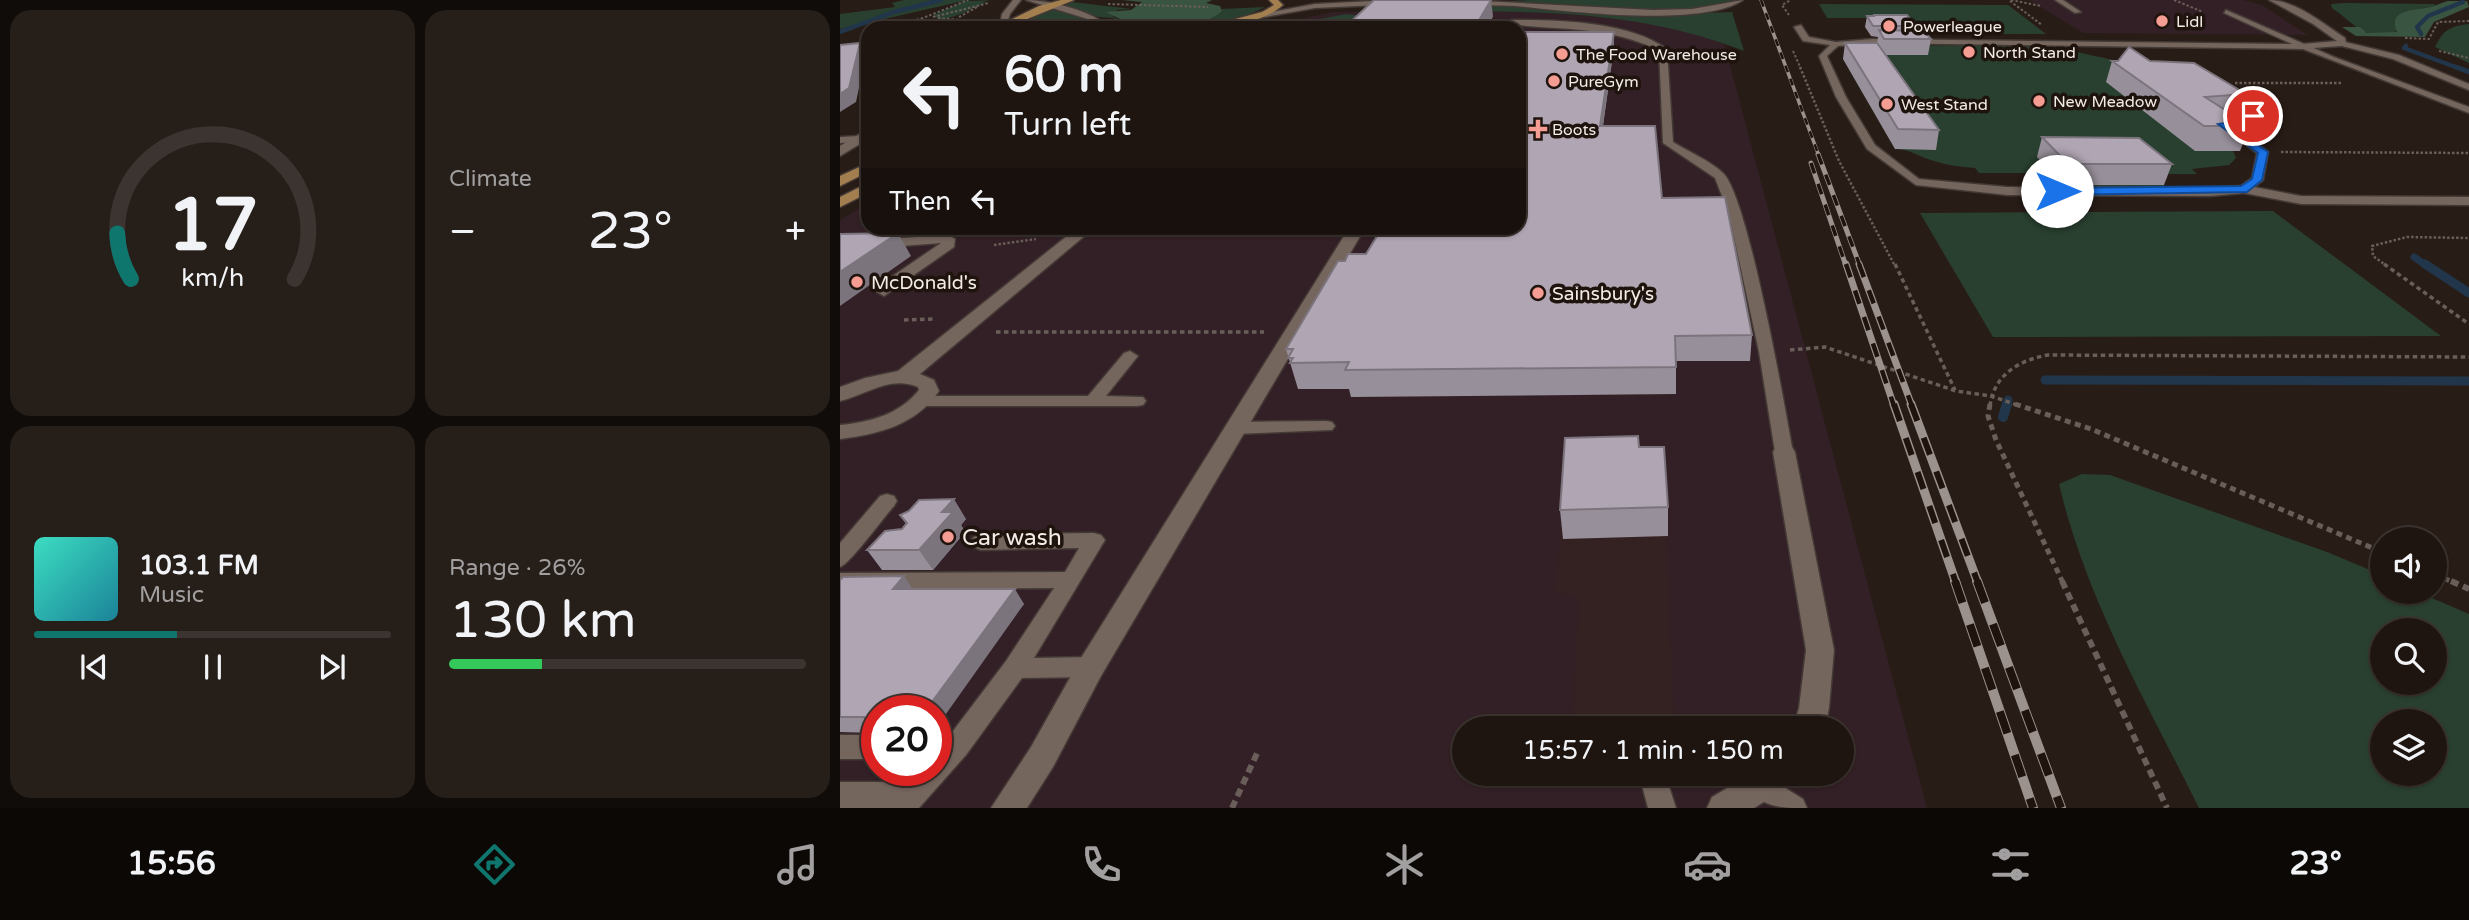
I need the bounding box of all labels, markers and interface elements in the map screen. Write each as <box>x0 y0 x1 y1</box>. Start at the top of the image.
place label: Lidl <box>2176 12 2203 32</box>
marker: Lidl <box>2154 13 2170 29</box>
place label: Powerleague <box>1903 17 2002 37</box>
marker: Powerleague <box>1881 18 1897 34</box>
place label: North Stand <box>1983 43 2076 63</box>
marker: North Stand <box>1961 44 1977 60</box>
place label: The Food Warehouse <box>1576 45 1737 65</box>
text: 60 m <box>1004 46 1123 105</box>
marker: The Food Warehouse <box>1554 46 1570 62</box>
icon: left <box>889 49 980 140</box>
place label: PureGym <box>1568 72 1639 92</box>
marker: PureGym <box>1546 73 1562 89</box>
pin <box>2223 86 2283 146</box>
place label: New Meadow <box>2053 92 2157 112</box>
marker: New Meadow <box>2031 93 2047 109</box>
place label: West Stand <box>1901 95 1988 115</box>
marker: West Stand <box>1879 96 1895 112</box>
icon: arrive <box>2234 97 2272 135</box>
text: Turn left <box>1004 106 1131 144</box>
place label: Boots <box>1552 120 1596 140</box>
marker: Boots <box>1530 121 1546 137</box>
position arrow <box>2020 154 2094 228</box>
text: Climate <box>449 165 532 193</box>
text: 17 <box>167 182 258 270</box>
icon: left <box>965 182 1003 220</box>
text: Then <box>889 186 951 217</box>
text: 23° <box>588 200 673 263</box>
text: − <box>449 209 476 255</box>
text: + <box>785 209 806 255</box>
text: km/h <box>181 263 244 293</box>
place label: McDonald's <box>871 272 977 294</box>
marker: McDonald's <box>849 274 865 290</box>
place label: Sainsbury's <box>1552 283 1654 305</box>
marker: Sainsbury's <box>1530 285 1546 301</box>
place label: Car wash <box>962 524 1062 552</box>
map controls <box>2370 527 2447 786</box>
button: sound <box>2370 527 2447 604</box>
marker: Car wash <box>940 529 956 545</box>
text: 103.1 FM <box>139 550 259 581</box>
text: Range · 26% <box>449 554 585 582</box>
text: Music <box>139 581 204 609</box>
text: 130 km <box>449 589 637 652</box>
button: search <box>2370 618 2447 695</box>
icon: previous <box>75 648 113 686</box>
icon: pause <box>194 648 232 686</box>
icon: next <box>313 648 351 686</box>
speed limit sign: 20 <box>861 695 952 786</box>
button: layers <box>2370 709 2447 786</box>
text: 15:57 · 1 min · 150 m <box>1522 735 1784 766</box>
icon: directions <box>470 840 519 889</box>
icon: music <box>773 840 822 889</box>
icon: phone <box>1077 840 1126 889</box>
icon: climate <box>1380 840 1429 889</box>
icon: car <box>1683 840 1732 889</box>
icon: filters <box>1986 840 2035 889</box>
text: 15:56 <box>127 845 216 883</box>
text: 23° <box>2289 845 2342 883</box>

